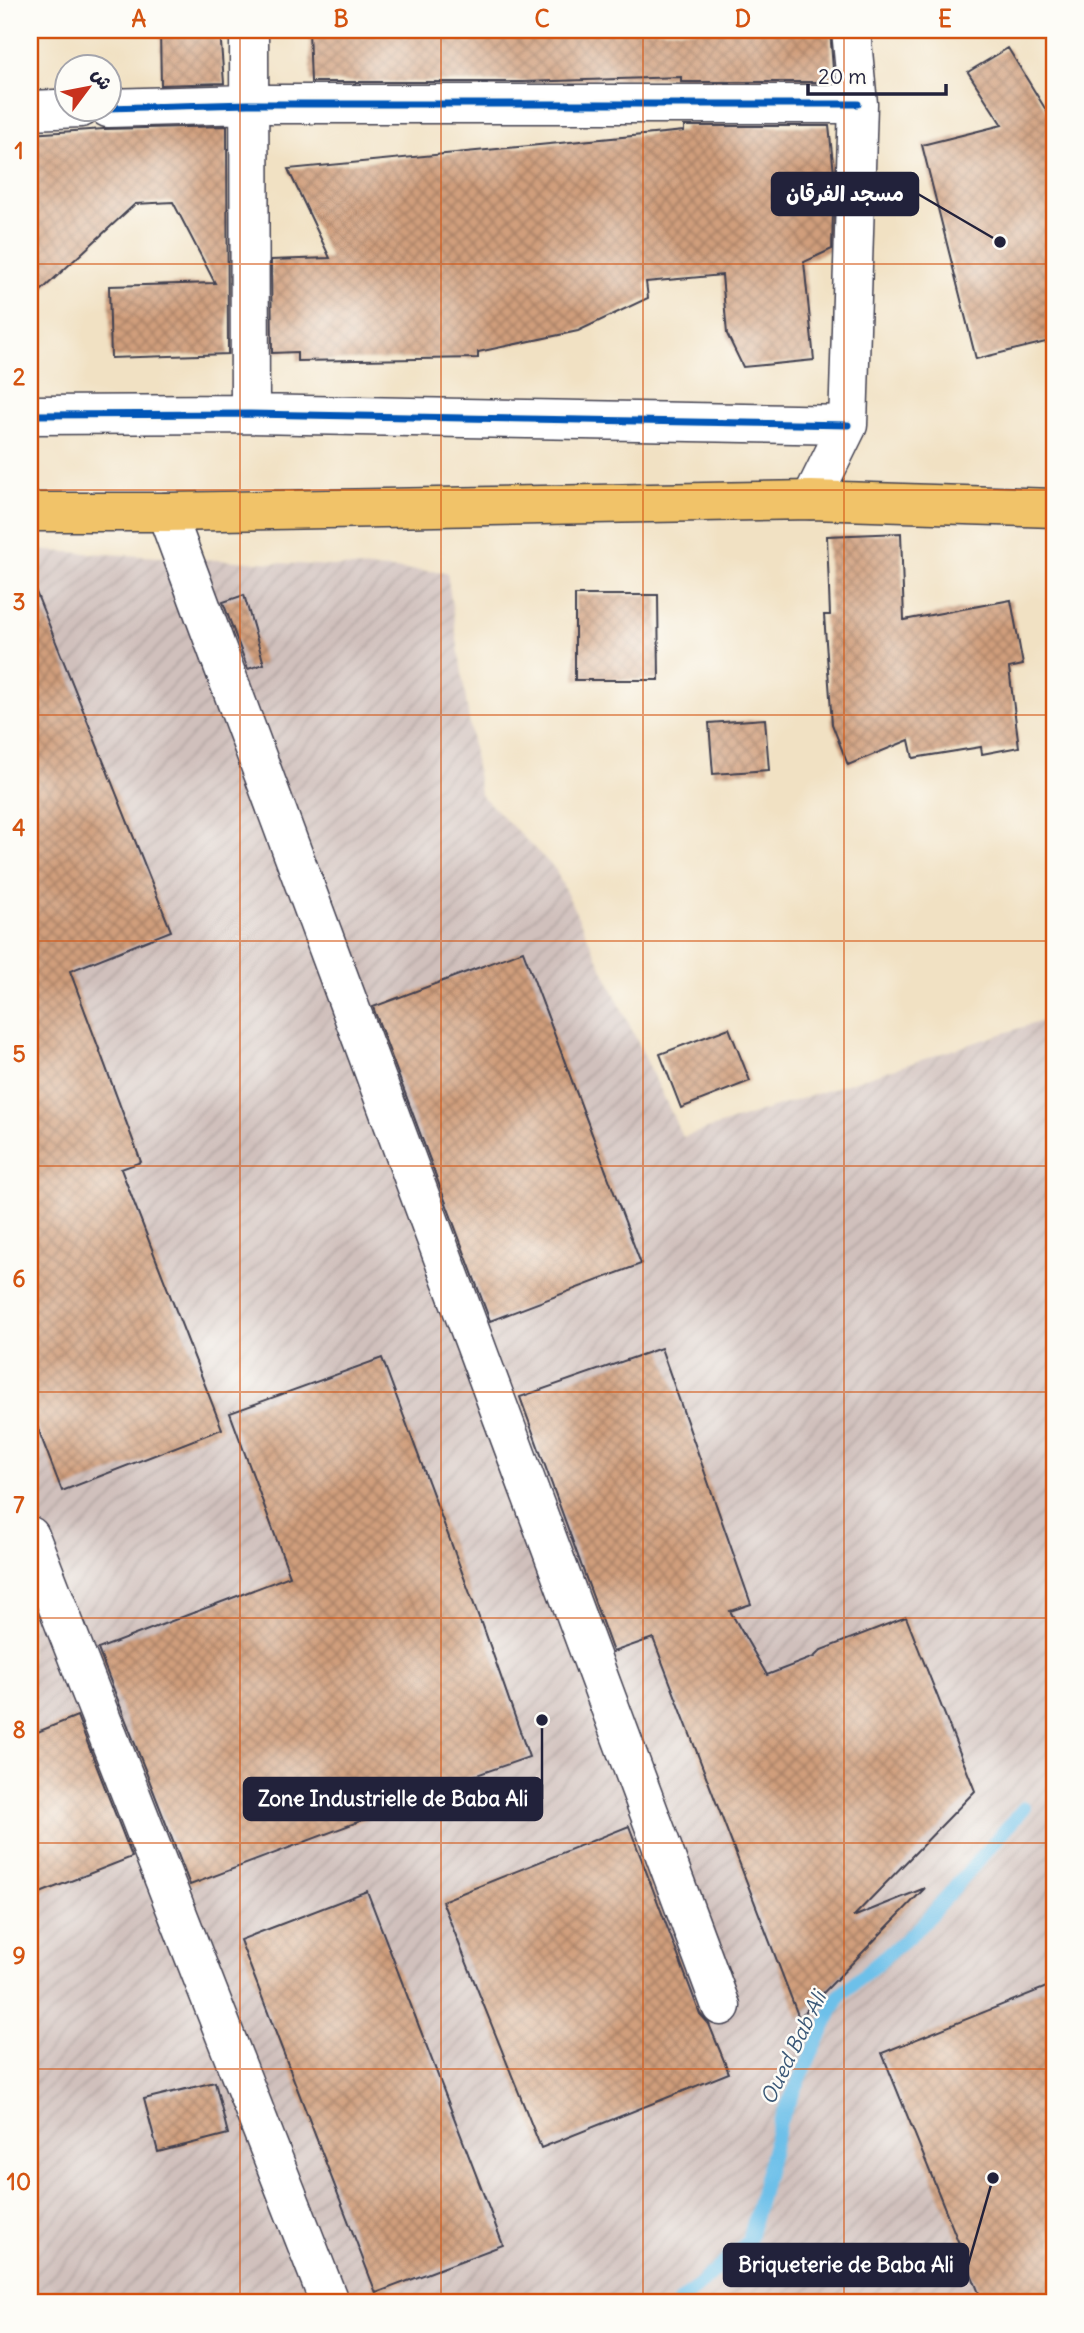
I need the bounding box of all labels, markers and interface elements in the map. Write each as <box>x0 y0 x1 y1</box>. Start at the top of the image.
text: A <box>132 4 147 33</box>
text: B <box>333 4 349 33</box>
text: C <box>534 4 550 33</box>
text: D <box>735 4 751 33</box>
text: E <box>938 4 952 33</box>
north arrow <box>52 52 122 122</box>
scale bar <box>808 52 946 96</box>
text: 20 m <box>818 63 867 90</box>
text: ش <box>87 64 118 94</box>
text: 1 <box>14 136 24 165</box>
callout: مسجد الفرقان <box>772 173 918 215</box>
text: مسجد الفرقان <box>786 180 904 207</box>
text: 2 <box>13 362 26 391</box>
text: 3 <box>12 587 26 616</box>
text: 4 <box>12 813 26 842</box>
text: 5 <box>12 1039 26 1068</box>
text: 6 <box>12 1264 26 1293</box>
text: 7 <box>13 1490 25 1519</box>
text: 8 <box>12 1715 26 1744</box>
callout: Zone Industrielle de Baba Ali <box>244 1778 542 1820</box>
text: Zone Industrielle de Baba Ali <box>258 1785 528 1812</box>
text: 9 <box>12 1941 26 1970</box>
water label: Oued Bab Ali <box>754 1985 833 2109</box>
text: 10 <box>7 2167 31 2196</box>
callout: Briqueterie de Baba Ali <box>724 2244 968 2286</box>
text: Briqueterie de Baba Ali <box>738 2251 954 2278</box>

